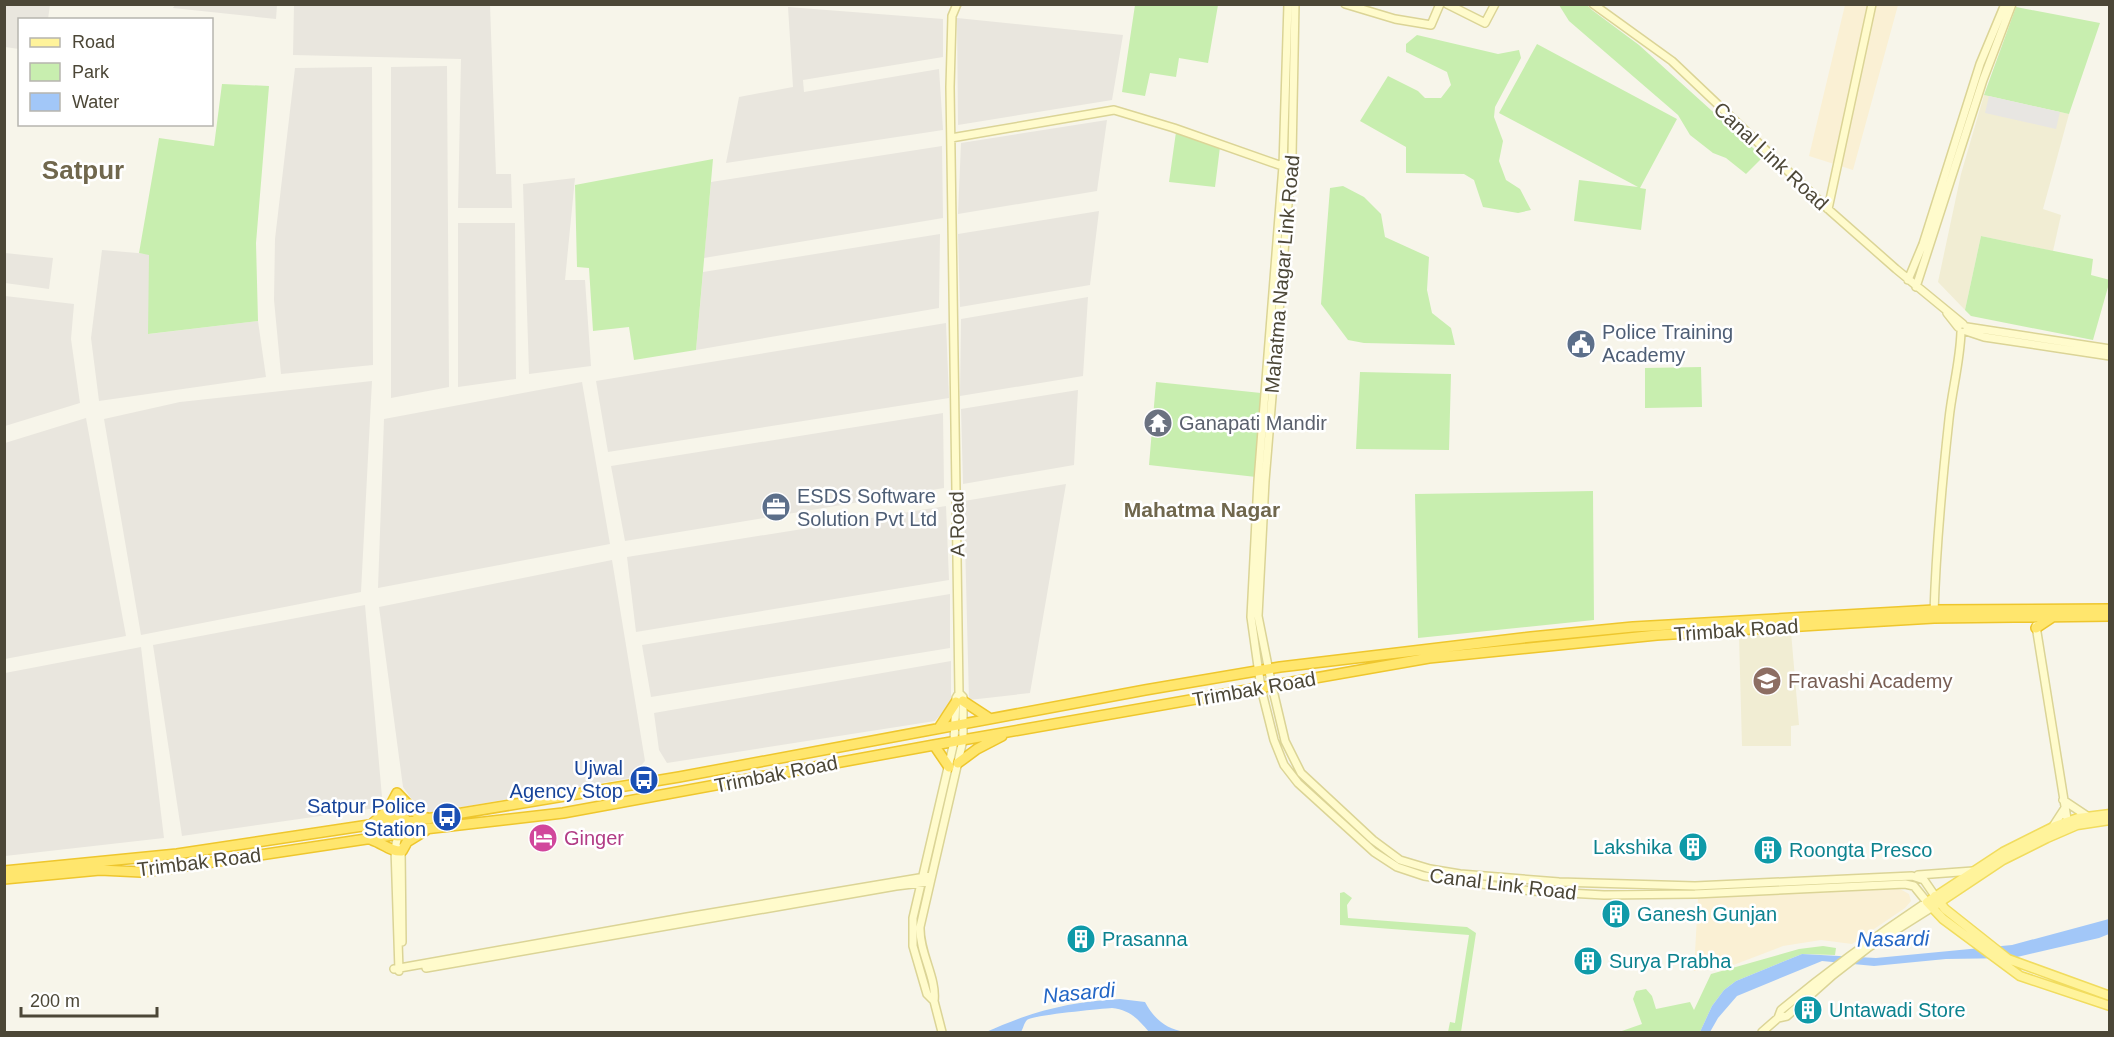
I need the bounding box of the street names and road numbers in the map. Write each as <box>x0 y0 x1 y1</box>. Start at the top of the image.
street label: Canal Link Road <box>1709 98 1833 214</box>
street label: Mahatma Nagar Link Road <box>1261 154 1303 394</box>
street label: A Road <box>945 491 969 557</box>
street label: Trimbak Road <box>1673 615 1799 645</box>
street label: Trimbak Road <box>1191 667 1317 711</box>
street label: Trimbak Road <box>713 751 839 797</box>
street label: Trimbak Road <box>136 843 262 881</box>
street label: Canal Link Road <box>1428 864 1578 904</box>

